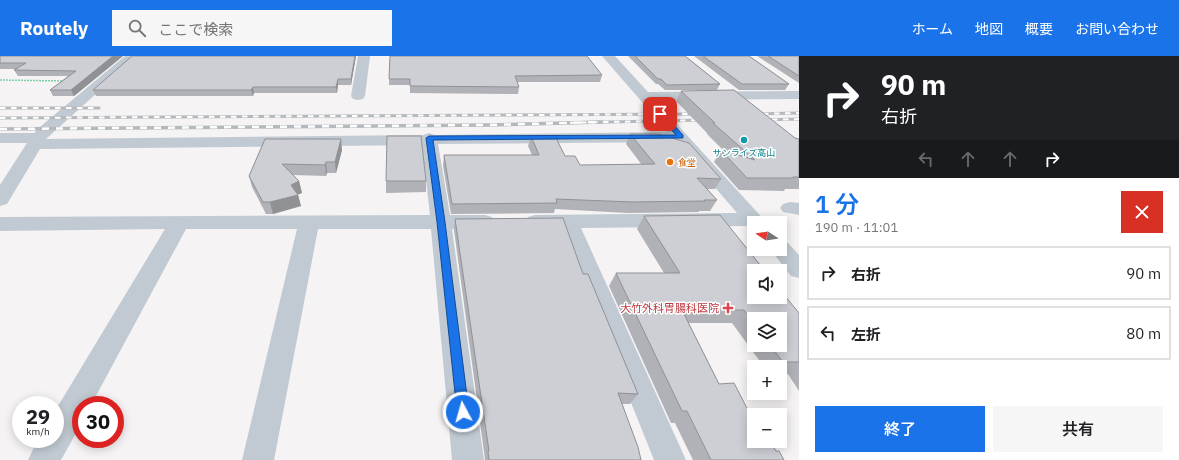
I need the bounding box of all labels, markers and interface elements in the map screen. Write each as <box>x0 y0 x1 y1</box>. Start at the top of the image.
search box <box>112 10 392 46</box>
text: Routely <box>20 16 88 40</box>
icon: search <box>126 17 148 39</box>
text: ここで検索 <box>158 20 233 39</box>
text: ホーム <box>911 20 953 38</box>
text: 地図 <box>975 20 1003 38</box>
text: 概要 <box>1025 20 1053 38</box>
text: お問い合わせ <box>1075 20 1159 38</box>
text: 90 m <box>881 66 946 103</box>
icon: right <box>815 72 867 124</box>
pin <box>643 97 677 131</box>
icon: arrive <box>649 103 671 125</box>
text: 右折 <box>881 105 917 128</box>
marker: サンライズ高山 <box>739 135 749 145</box>
place label: サンライズ高山 <box>713 147 775 158</box>
icon: left <box>915 148 937 170</box>
icon: ahead <box>957 148 979 170</box>
icon: ahead <box>999 148 1021 170</box>
icon: right <box>1041 148 1063 170</box>
marker: 食堂 <box>665 157 675 167</box>
place label: 食堂 <box>678 157 696 168</box>
text: 1 分 <box>815 188 859 220</box>
button: close <box>1121 191 1163 233</box>
north arrow <box>747 216 787 256</box>
map controls <box>747 216 787 448</box>
text: 190 m · 11:01 <box>815 219 898 236</box>
icon: right <box>817 262 839 284</box>
button: sound <box>747 264 787 304</box>
text: 90 m <box>1126 264 1161 283</box>
text: 右折 <box>851 265 881 284</box>
place label: 大竹外科胃腸科医院 <box>620 301 719 315</box>
marker: 大竹外科胃腸科医院 <box>722 302 734 314</box>
button: layers <box>747 312 787 352</box>
icon: left <box>817 322 839 344</box>
text: 80 m <box>1126 324 1161 343</box>
text: 左折 <box>851 325 881 344</box>
button: + <box>747 360 787 400</box>
position arrow <box>442 391 484 433</box>
speed limit sign: 30 <box>72 396 124 448</box>
text: 29 <box>26 403 50 430</box>
button: 終了 <box>815 406 985 452</box>
button: 共有 <box>993 406 1163 452</box>
button: − <box>747 408 787 448</box>
text: km/h <box>26 425 50 438</box>

